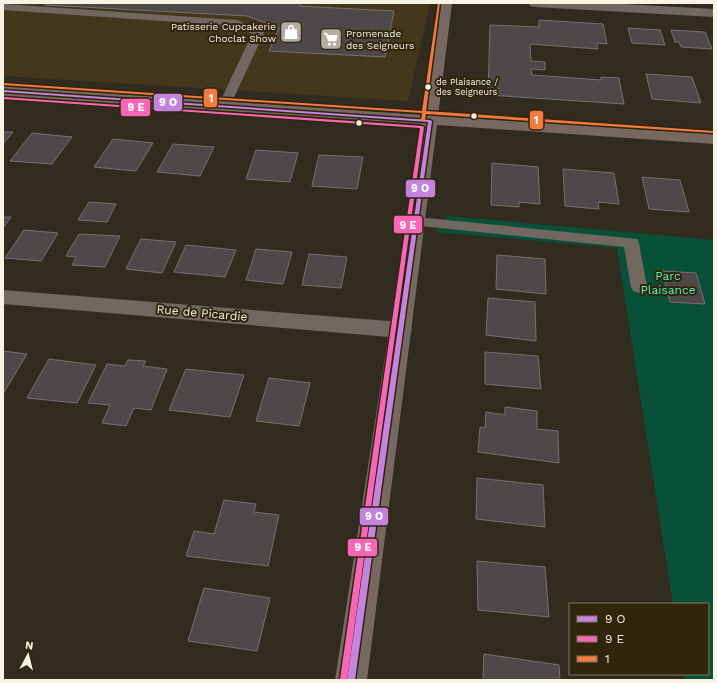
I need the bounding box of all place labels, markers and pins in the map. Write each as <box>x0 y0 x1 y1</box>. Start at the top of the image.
shop icon: Patisserie Cupcakerie Choclat Show <box>278 19 304 45</box>
place label: Patisserie Cupcakerie Choclat Show <box>171 21 277 44</box>
supermarket icon: Promenade des Seigneurs <box>318 26 344 52</box>
place label: Promenade des Seigneurs <box>346 28 414 51</box>
place label: de Plaisance / des Seigneurs <box>436 77 498 97</box>
marker: de Plaisance / des Seigneurs <box>423 82 433 92</box>
unlabelled marker <box>469 111 479 121</box>
unlabelled marker <box>354 118 364 128</box>

